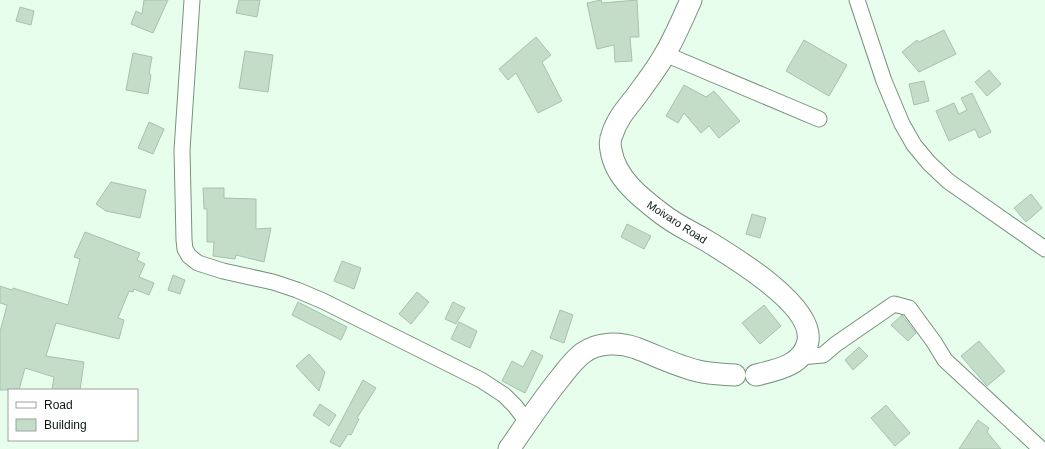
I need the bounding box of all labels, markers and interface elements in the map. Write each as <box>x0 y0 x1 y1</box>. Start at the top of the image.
street label: Moivaro Road <box>645 198 709 246</box>
legend <box>8 389 138 441</box>
text: Road <box>44 398 73 412</box>
text: Building <box>44 418 87 432</box>

